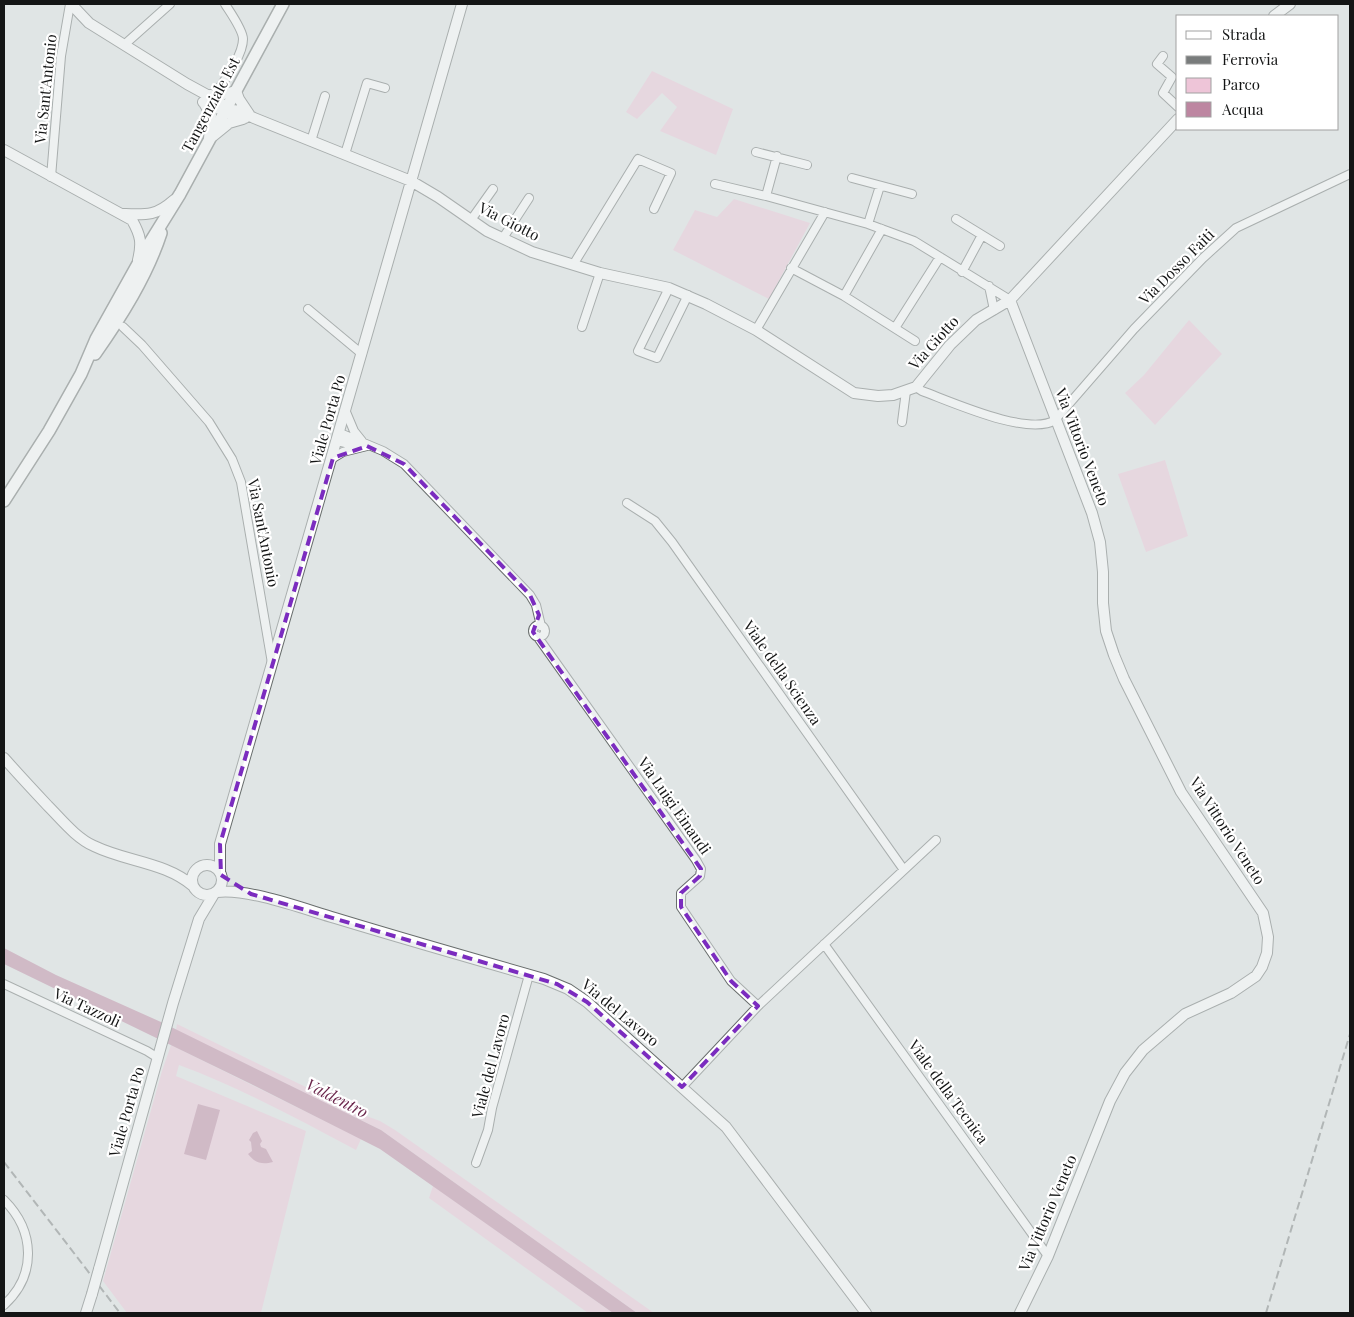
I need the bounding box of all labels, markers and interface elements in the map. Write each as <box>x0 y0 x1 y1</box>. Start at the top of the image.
legend <box>1176 15 1339 130</box>
text: Strada <box>1222 24 1266 44</box>
street label: Via Sant'Antonio <box>29 33 61 146</box>
text: Ferrovia <box>1222 49 1279 69</box>
street label: Tangenziale Est <box>177 53 244 156</box>
text: Parco <box>1222 74 1260 94</box>
text: Acqua <box>1221 99 1264 119</box>
street label: Via Giotto <box>475 197 543 245</box>
street label: Via Dosso Faiti <box>1134 224 1219 309</box>
street label: Via Giotto <box>903 311 963 374</box>
street label: Viale Porta Po <box>304 372 349 468</box>
street label: Via Vittorio Veneto <box>1051 384 1115 508</box>
street label: Via Sant'Antonio <box>243 476 284 589</box>
street label: Viale della Scienza <box>739 615 827 729</box>
street label: Via Luigi Einaudi <box>633 752 716 858</box>
street label: Via Vittorio Veneto <box>1185 772 1270 888</box>
street label: Via del Lavoro <box>577 973 663 1050</box>
street label: Via Tazzoli <box>50 982 125 1032</box>
street label: Viale del Lavoro <box>466 1012 514 1121</box>
street label: Viale della Tecnica <box>904 1035 994 1148</box>
street label: Viale Porta Po <box>103 1064 148 1160</box>
water label: Valdentro <box>303 1073 372 1122</box>
street label: Via Vittorio Veneto <box>1013 1151 1081 1275</box>

